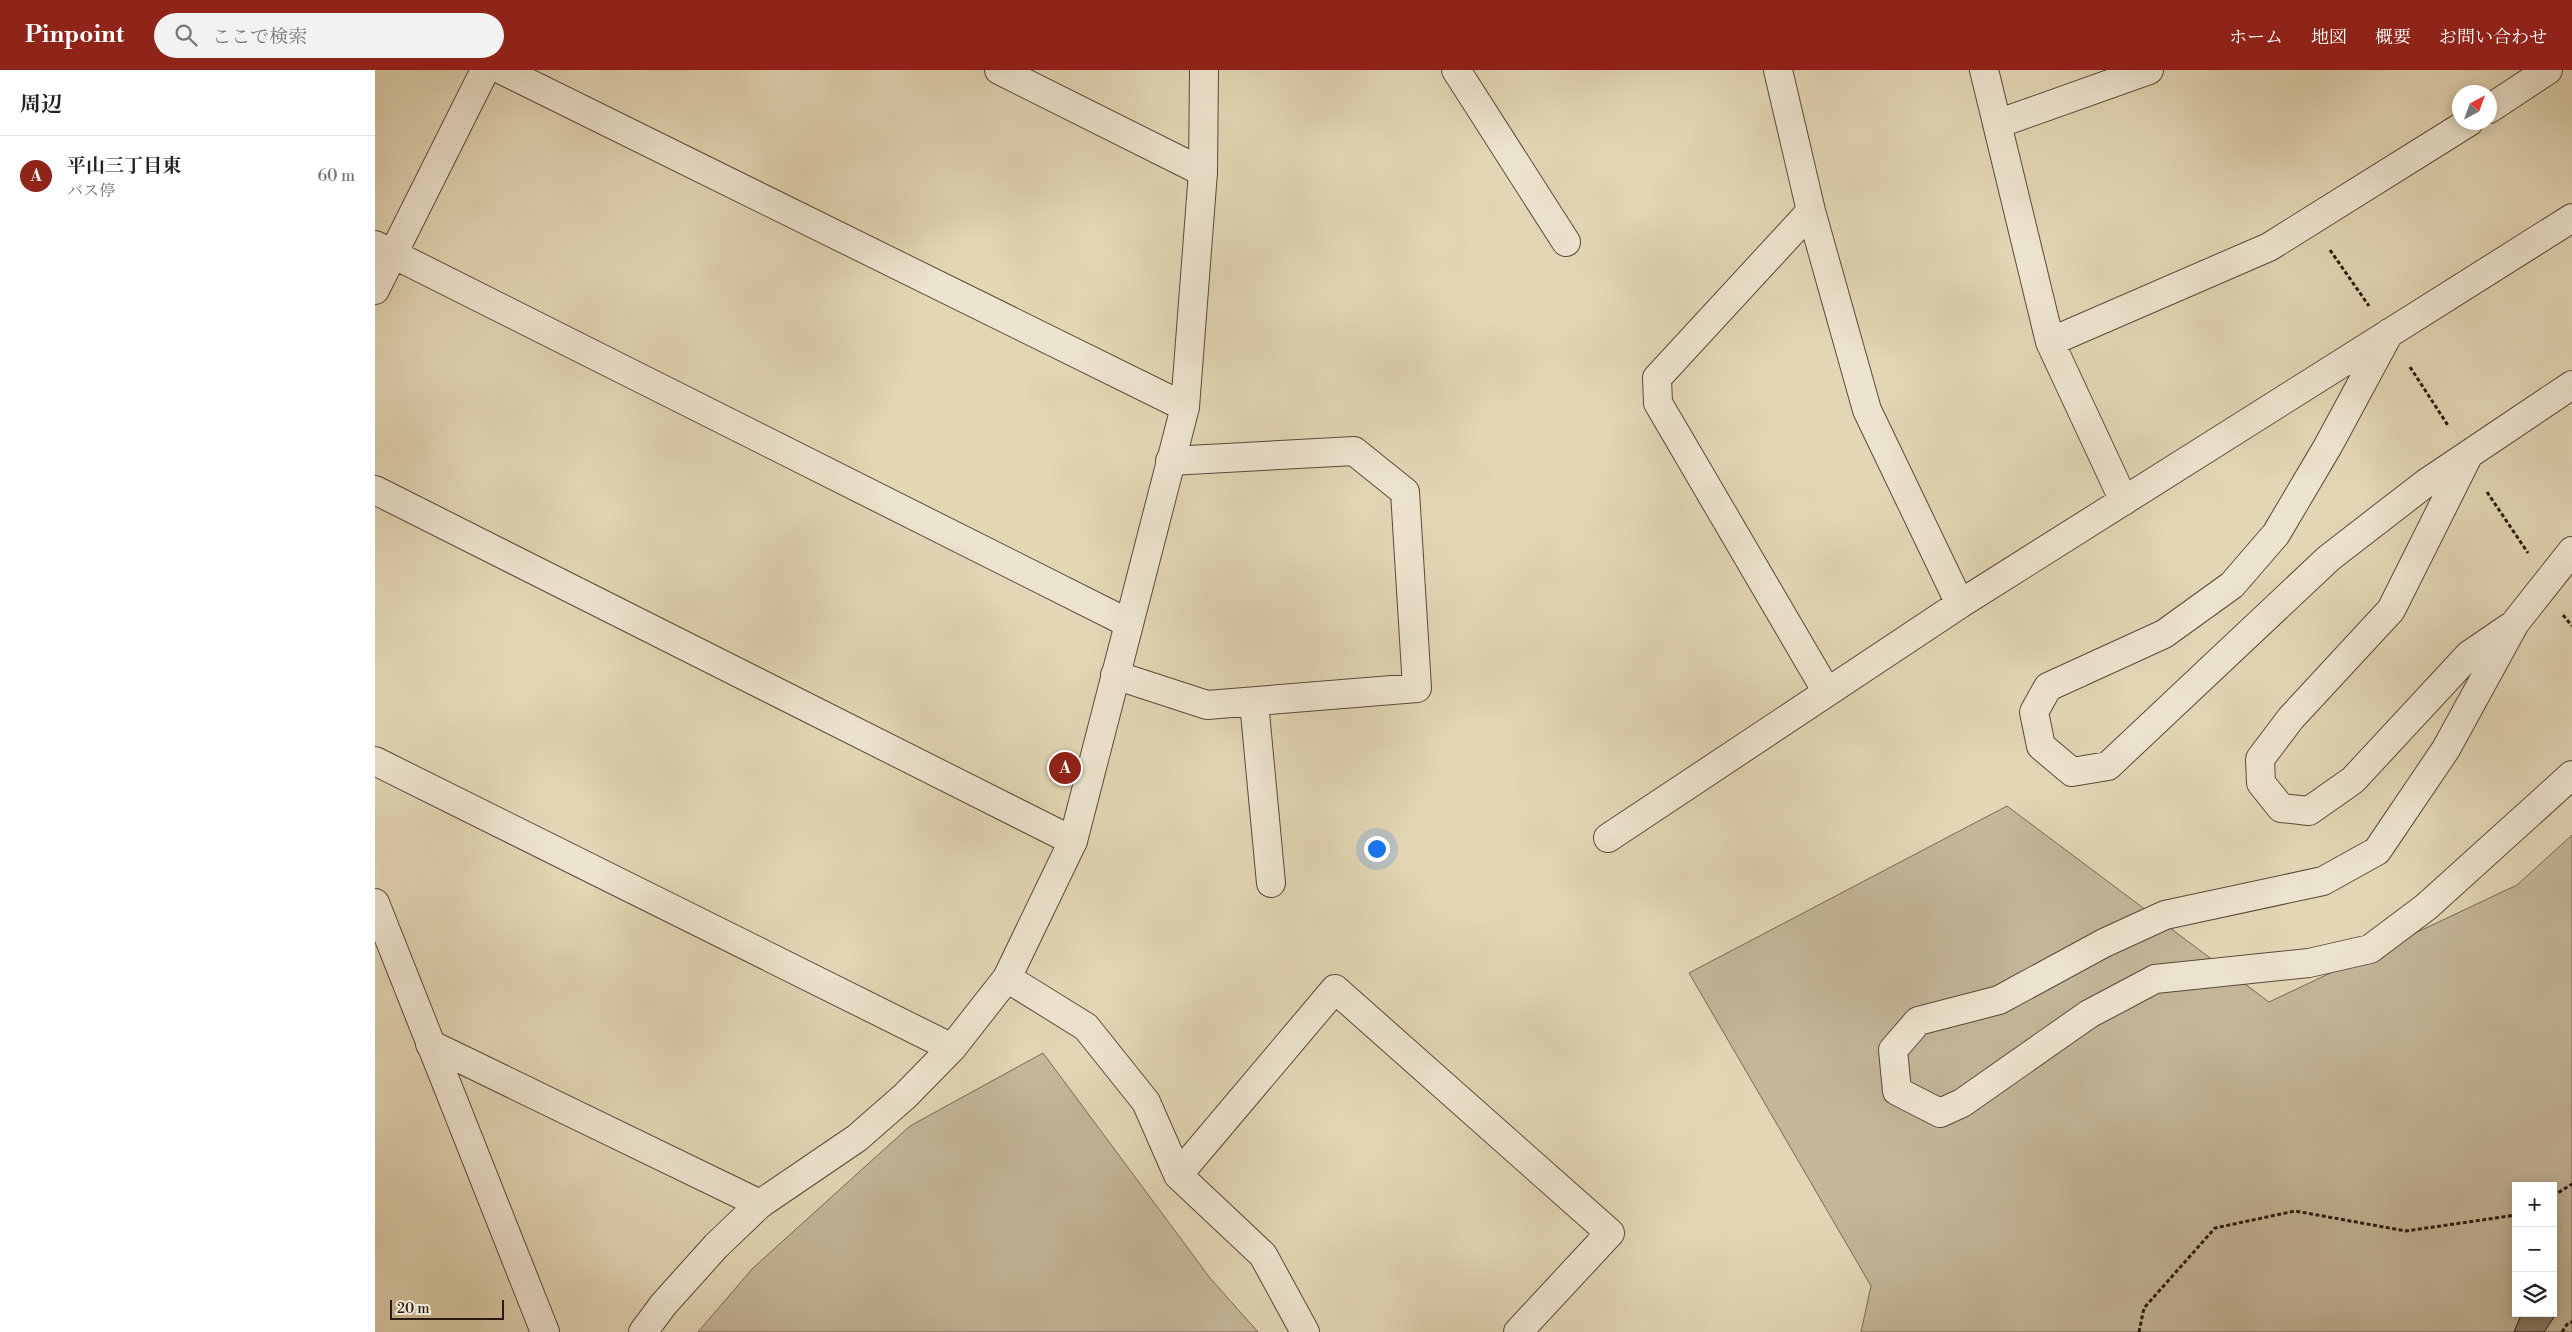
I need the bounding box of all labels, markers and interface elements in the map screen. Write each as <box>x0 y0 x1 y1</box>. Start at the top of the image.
search box <box>154 13 504 58</box>
text: Pinpoint <box>25 20 124 50</box>
icon: search <box>172 21 200 49</box>
text: ここで検索 <box>212 25 307 49</box>
text: ホーム <box>2229 26 2283 49</box>
text: 地図 <box>2311 26 2347 49</box>
text: 概要 <box>2375 26 2411 49</box>
text: お問い合わせ <box>2439 26 2547 49</box>
north arrow <box>2452 85 2497 130</box>
text: 周辺 <box>20 92 62 118</box>
text: 平山三丁目東 <box>67 154 181 178</box>
text: A <box>30 166 42 186</box>
text: 60 m <box>317 166 355 186</box>
text: バス停 <box>67 181 115 201</box>
pin: A <box>1049 749 1081 787</box>
your location <box>1364 836 1390 862</box>
map controls <box>2512 1182 2557 1317</box>
button: + <box>2512 1182 2557 1227</box>
button: − <box>2512 1227 2557 1272</box>
button: layers <box>2512 1272 2557 1317</box>
scale bar <box>390 1297 504 1320</box>
text: 20 m <box>397 1300 429 1318</box>

